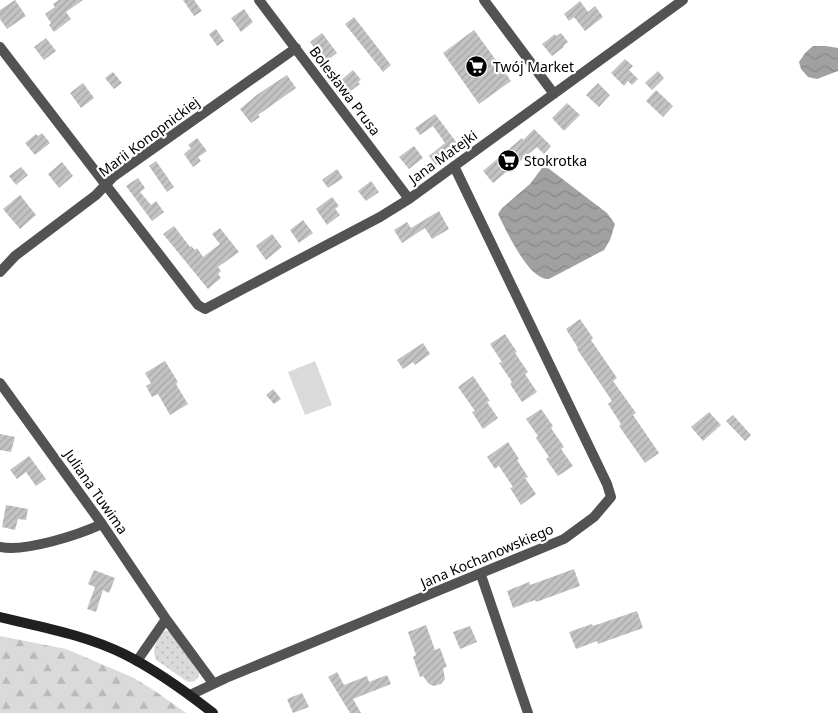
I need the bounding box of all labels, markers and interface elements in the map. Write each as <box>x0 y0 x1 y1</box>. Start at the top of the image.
street label: Bolesława Prusa <box>306 42 385 139</box>
supermarket icon: Twój Market <box>465 55 489 79</box>
place label: Twój Market <box>493 57 574 76</box>
street label: Marii Konopnickiej <box>94 92 203 181</box>
street label: Jana Matejki <box>403 125 481 189</box>
supermarket icon: Stokrotka <box>496 149 520 173</box>
place label: Stokrotka <box>524 151 587 170</box>
street label: Juliana Tuwima <box>59 444 133 538</box>
street label: Jana Kochanowskiego <box>416 519 556 593</box>

